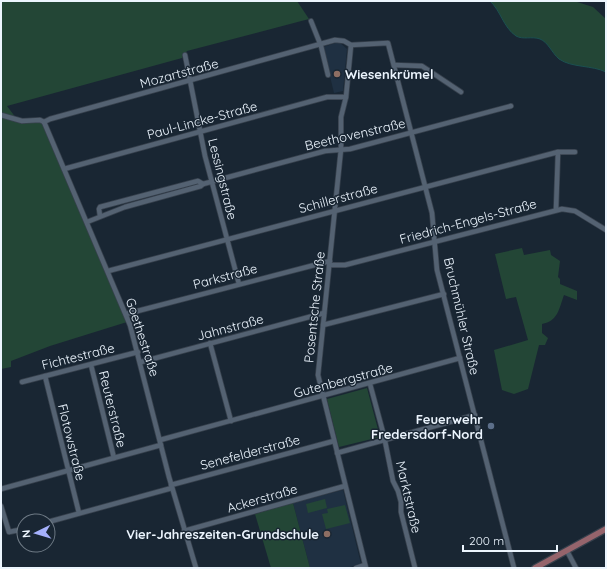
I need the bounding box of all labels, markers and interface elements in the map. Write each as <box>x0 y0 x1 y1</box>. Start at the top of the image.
street label: Mozartstraße <box>138 55 220 91</box>
place label: Wiesenkrümel <box>345 66 434 82</box>
marker: Wiesenkrümel <box>332 69 342 79</box>
street label: Paul-Lincke-Straße <box>145 98 259 142</box>
street label: Beethovenstraße <box>303 115 407 153</box>
street label: Lessingstraße <box>205 137 241 221</box>
street label: Schillerstraße <box>297 180 379 216</box>
street label: Friedrich-Engels-Straße <box>398 195 538 247</box>
street label: Posentsche Straße <box>300 251 328 363</box>
street label: Bruchmühler Straße <box>441 256 483 376</box>
street label: Parkstraße <box>191 260 259 292</box>
street label: Goethestraße <box>123 296 163 378</box>
street label: Jahnstraße <box>195 310 265 344</box>
street label: Fichtestraße <box>40 339 116 373</box>
street label: Gutenbergstraße <box>292 359 394 401</box>
street label: Reuterstraße <box>96 369 130 449</box>
street label: Flotowstraße <box>55 402 89 482</box>
place label: Feuerwehr Fredersdorf-Nord <box>371 411 483 442</box>
marker: Feuerwehr Fredersdorf-Nord <box>486 421 496 431</box>
street label: Senefelderstraße <box>198 431 302 473</box>
street label: Marktstraße <box>393 459 425 535</box>
street label: Ackerstraße <box>225 480 299 516</box>
north arrow <box>16 513 56 553</box>
place label: Vier-Jahreszeiten-Grundschule <box>126 526 319 542</box>
scale bar <box>463 527 557 553</box>
text: N <box>19 529 33 539</box>
marker: Vier-Jahreszeiten-Grundschule <box>322 529 332 539</box>
text: 200 m <box>469 533 504 548</box>

